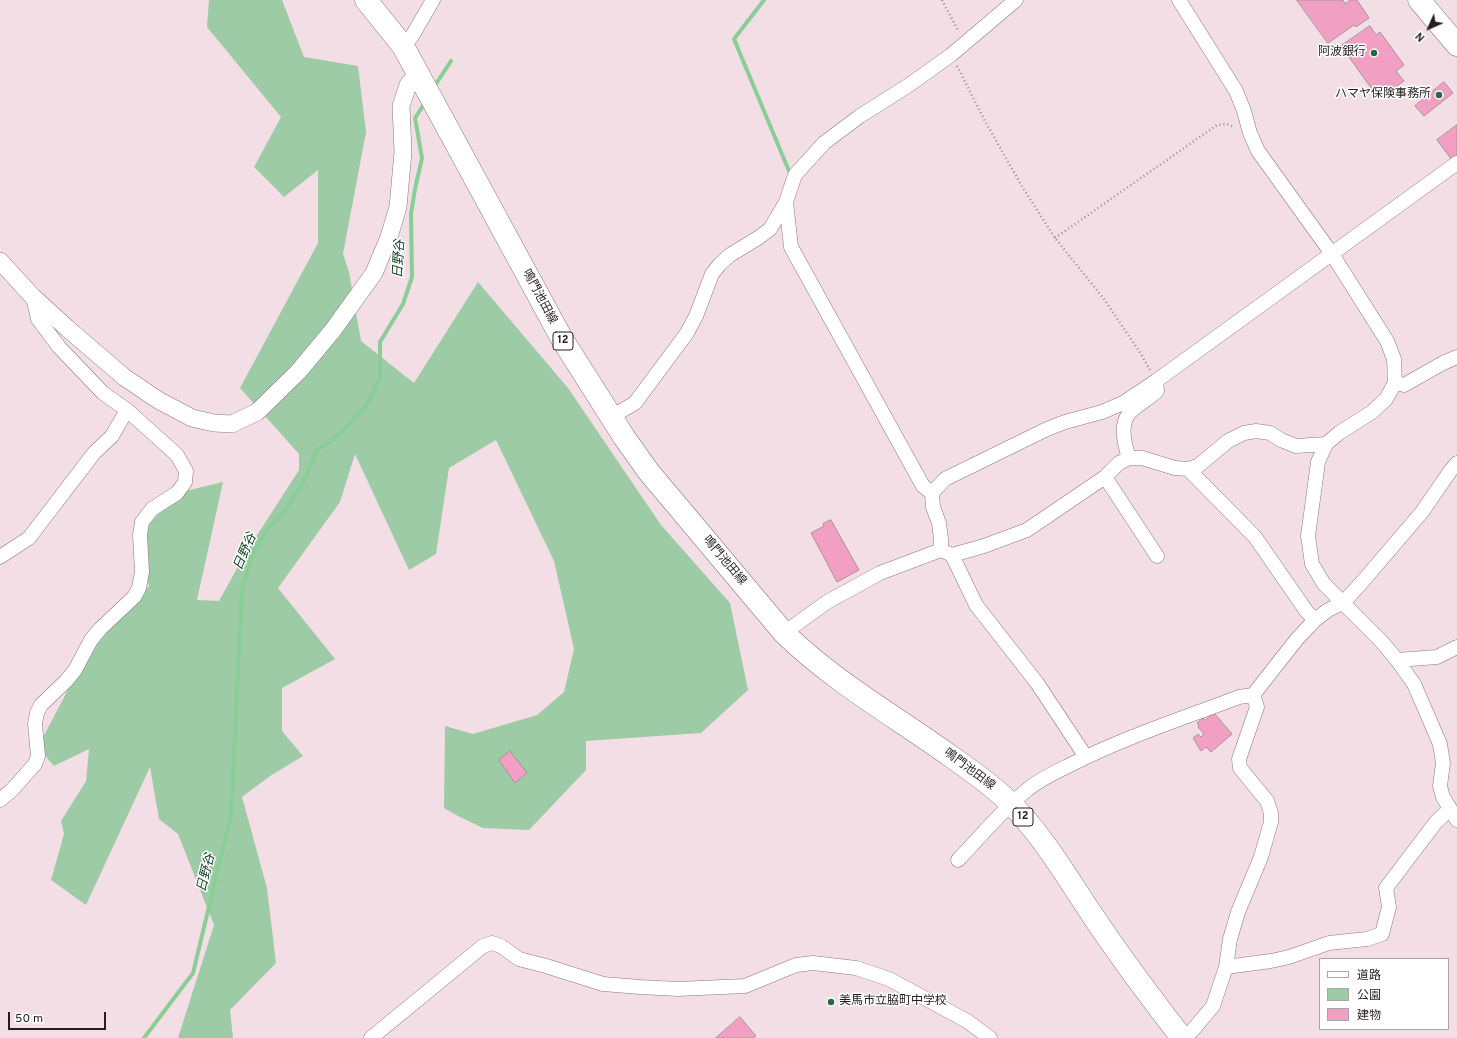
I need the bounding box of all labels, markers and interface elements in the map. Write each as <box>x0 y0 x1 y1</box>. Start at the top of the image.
north arrow <box>1409 8 1449 48</box>
text: N <box>1413 29 1428 44</box>
place label: 阿波銀行 <box>1318 46 1366 60</box>
marker: 阿波銀行 <box>1369 48 1379 58</box>
place label: ハマヤ保険事務所 <box>1335 88 1431 102</box>
marker: ハマヤ保険事務所 <box>1434 90 1444 100</box>
water label: 日野谷 <box>391 239 409 279</box>
street label: 鳴門池田線 <box>519 267 559 327</box>
road number: 12 <box>553 332 573 350</box>
water label: 日野谷 <box>231 531 261 573</box>
street label: 鳴門池田線 <box>699 533 749 589</box>
street label: 鳴門池田線 <box>941 746 997 794</box>
road number: 12 <box>1013 808 1033 826</box>
water label: 日野谷 <box>195 852 219 894</box>
legend <box>1319 958 1449 1030</box>
text: 道路 <box>1357 968 1381 984</box>
text: 公園 <box>1357 988 1381 1004</box>
place label: 美馬市立脇町中学校 <box>839 995 947 1009</box>
marker: 美馬市立脇町中学校 <box>826 997 836 1007</box>
scale bar <box>10 1004 108 1030</box>
text: 建物 <box>1357 1008 1381 1024</box>
text: 50 m <box>15 1011 43 1027</box>

